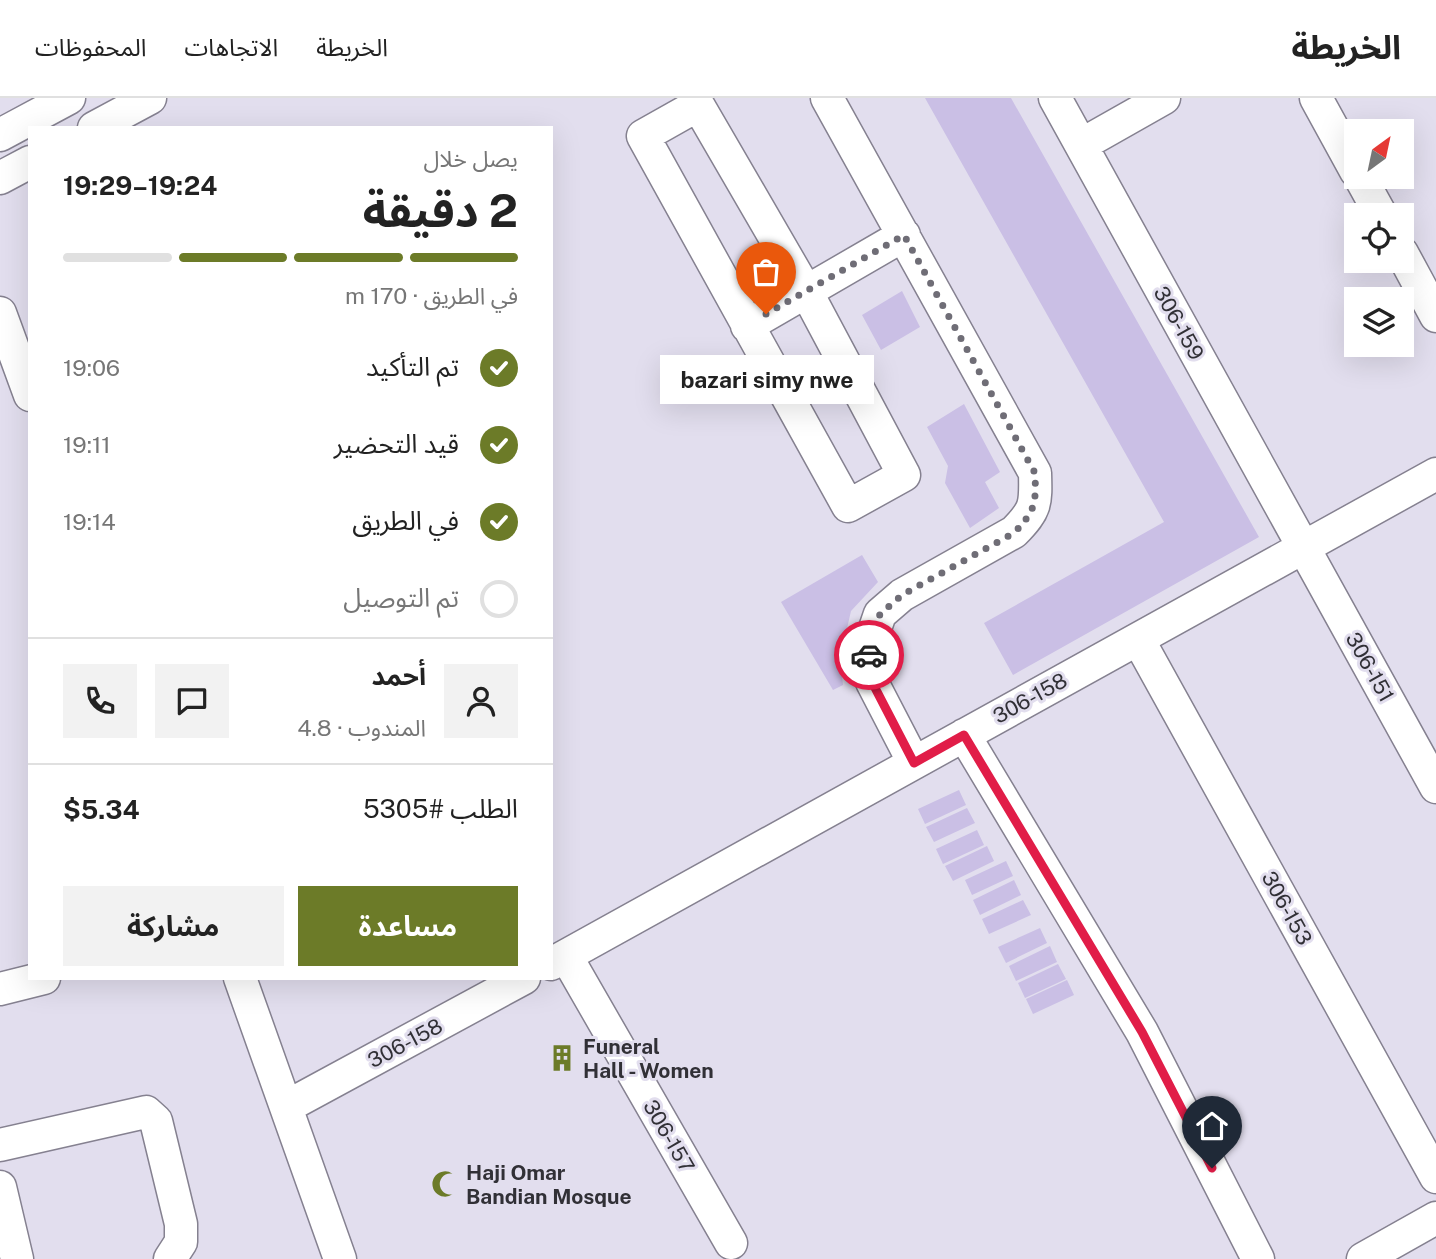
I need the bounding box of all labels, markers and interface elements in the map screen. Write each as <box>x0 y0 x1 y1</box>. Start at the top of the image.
text: الخريطة <box>1291 28 1401 66</box>
text: المحفوظات <box>35 33 146 61</box>
text: الاتجاهات <box>184 33 278 61</box>
text: الخريطة <box>316 33 388 61</box>
north arrow <box>1344 119 1414 189</box>
map controls <box>1344 119 1414 357</box>
text: يصل خلال <box>424 145 518 172</box>
text: 19:24–19:29 <box>63 170 217 201</box>
text: 2 دقيقة <box>363 183 518 237</box>
button: locate <box>1344 203 1414 273</box>
pin <box>736 242 796 314</box>
icon: bag <box>747 253 785 291</box>
text: في الطريق · 170 m <box>345 282 518 309</box>
street label: 306-159 <box>1149 282 1209 364</box>
button: layers <box>1344 287 1414 357</box>
icon: check <box>480 349 518 387</box>
text: تم التأكيد <box>366 351 459 382</box>
text: 19:06 <box>63 354 120 381</box>
callout: bazari simy nwe <box>659 356 873 405</box>
text: bazari simy nwe <box>680 366 854 393</box>
icon: check <box>480 426 518 464</box>
text: قيد التحضير <box>334 428 459 459</box>
text: 19:11 <box>63 431 111 458</box>
icon: check <box>480 503 518 541</box>
text: في الطريق <box>352 505 459 536</box>
text: 19:14 <box>63 508 116 535</box>
text: تم التوصيل <box>343 582 459 613</box>
courier <box>834 620 904 690</box>
street label: 306-151 <box>1341 628 1399 706</box>
icon: car <box>850 636 888 674</box>
text: أحمد <box>372 660 426 691</box>
button: phone <box>63 664 137 738</box>
button: chat <box>155 664 229 738</box>
button: person <box>444 664 518 738</box>
street label: 306-158 <box>989 667 1071 729</box>
text: المندوب · 4.8 <box>297 714 426 741</box>
text: الطلب #5305 <box>363 793 518 824</box>
text: $5.34 <box>63 794 140 825</box>
street label: 306-153 <box>1257 867 1317 949</box>
button: مشاركة <box>63 886 284 966</box>
button: مساعدة <box>298 886 518 966</box>
street label: 306-158 <box>363 1013 447 1073</box>
place label: Funeral Hall - Women <box>583 1034 714 1083</box>
building icon: Funeral Hall - Women <box>547 1043 577 1073</box>
street label: 306-157 <box>638 1095 700 1177</box>
pin <box>1182 1096 1242 1168</box>
icon: home <box>1193 1107 1231 1145</box>
place label: Haji Omar Bandian Mosque <box>466 1160 632 1209</box>
mosque icon: Haji Omar Bandian Mosque <box>430 1169 460 1199</box>

